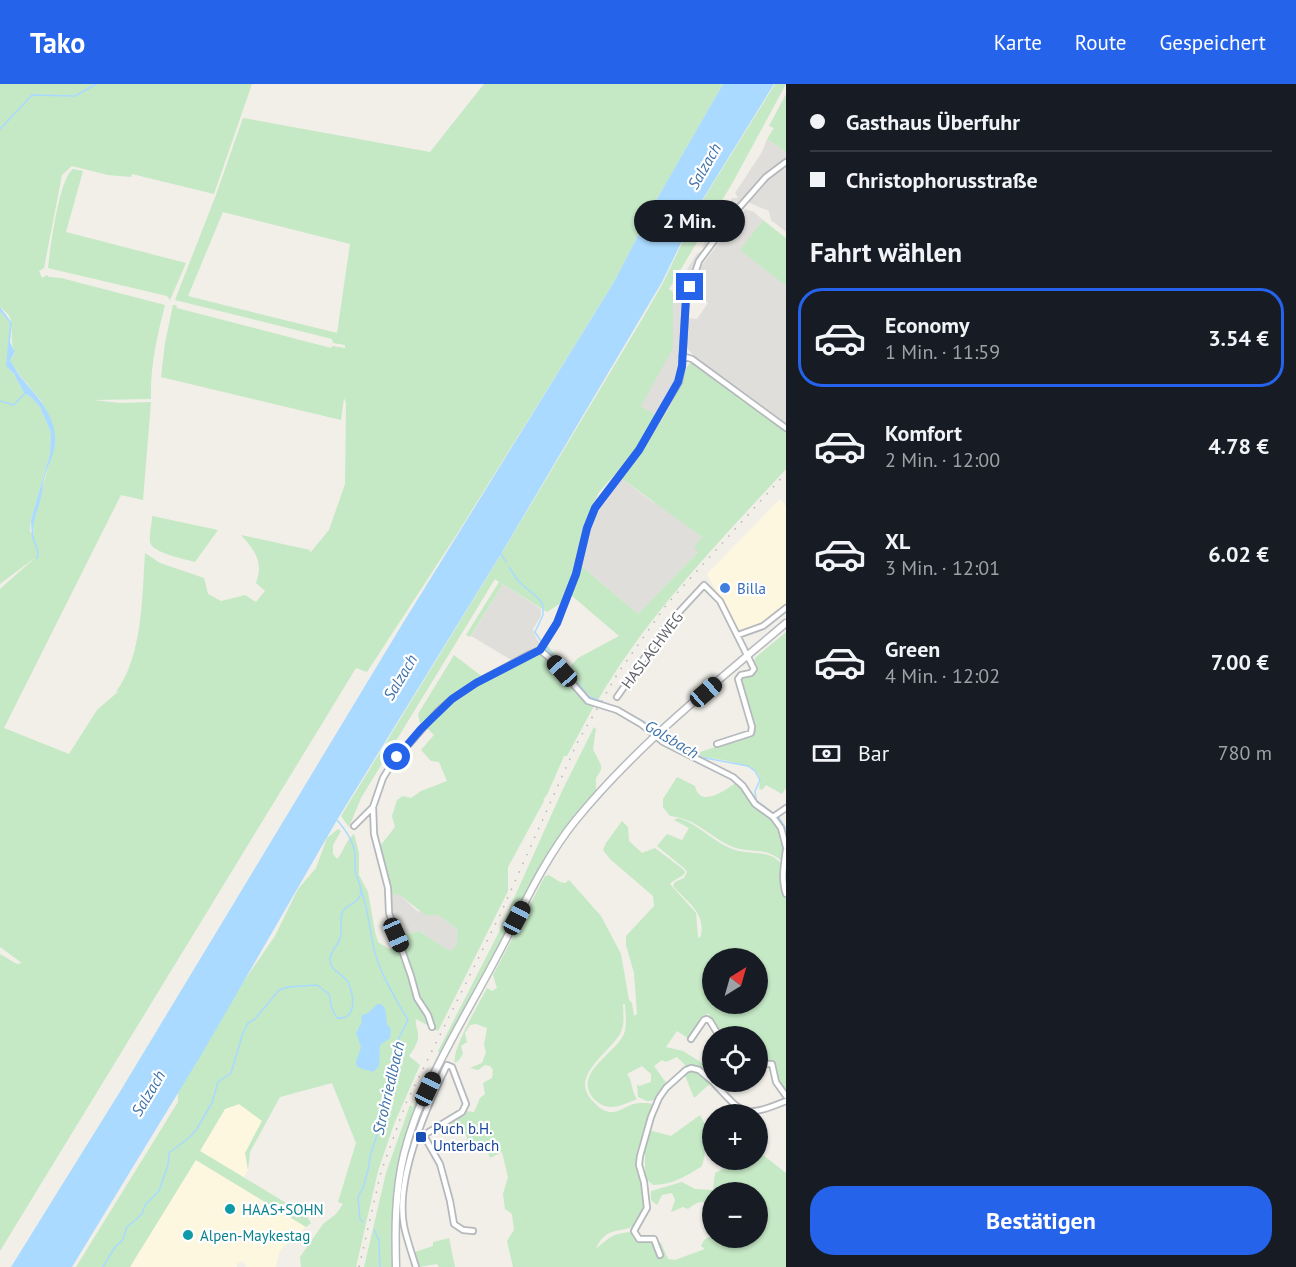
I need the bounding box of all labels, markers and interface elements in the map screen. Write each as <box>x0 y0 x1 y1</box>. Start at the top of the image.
text: Tako <box>30 24 85 61</box>
text: Karte <box>994 29 1042 56</box>
text: Route <box>1075 29 1126 56</box>
text: Gespeichert <box>1159 29 1266 56</box>
text: Gasthaus Überfuhr <box>846 108 1020 136</box>
water label: Salzach <box>683 139 725 193</box>
text: Christophorusstraße <box>846 166 1038 194</box>
callout: 2 Min. <box>634 200 746 242</box>
text: 2 Min. <box>663 208 716 234</box>
text: Fahrt wählen <box>810 235 962 269</box>
route end <box>676 273 703 300</box>
icon: car <box>813 311 867 365</box>
text: Economy <box>885 311 969 339</box>
text: 3.54 € <box>1208 324 1269 352</box>
text: 1 Min. · 11:59 <box>885 339 1000 365</box>
icon: car <box>813 419 867 473</box>
text: Komfort <box>885 419 962 447</box>
text: 4.78 € <box>1208 432 1269 460</box>
text: 2 Min. · 12:00 <box>885 447 1000 473</box>
icon: car <box>813 527 867 581</box>
text: XL <box>885 527 910 555</box>
text: 6.02 € <box>1208 540 1269 568</box>
text: 3 Min. · 12:01 <box>885 555 1000 581</box>
place label: Billa <box>737 579 766 598</box>
marker: Billa <box>718 581 732 595</box>
street label: HASLACHWEG <box>617 608 687 692</box>
icon: car <box>813 635 867 689</box>
text: Green <box>885 635 940 663</box>
text: 7.00 € <box>1211 648 1269 676</box>
water label: Salzach <box>379 651 421 703</box>
car <box>543 652 581 690</box>
text: 4 Min. · 12:02 <box>885 663 1000 689</box>
car <box>687 673 725 711</box>
water label: Golsbach <box>641 715 703 763</box>
icon: cash <box>810 737 843 770</box>
text: Bar <box>858 739 889 767</box>
text: 780 m <box>1218 740 1272 766</box>
route start <box>383 743 410 770</box>
car <box>501 898 533 938</box>
car <box>380 915 412 955</box>
north arrow <box>702 948 768 1014</box>
map controls <box>702 948 768 1248</box>
button: locate <box>702 1026 768 1092</box>
water label: Strohriedlbach <box>368 1039 408 1137</box>
water label: Salzach <box>127 1067 169 1119</box>
car <box>412 1069 444 1109</box>
button: + <box>702 1104 768 1170</box>
place label: Puch b.H. Unterbach <box>433 1119 499 1155</box>
marker: Puch b.H. Unterbach <box>414 1130 428 1144</box>
button: − <box>702 1182 768 1248</box>
button: Bestätigen <box>810 1186 1272 1255</box>
place label: HAAS+SOHN <box>242 1200 324 1219</box>
marker: HAAS+SOHN <box>223 1202 237 1216</box>
place label: Alpen-Maykestag <box>200 1226 310 1245</box>
marker: Alpen-Maykestag <box>181 1228 195 1242</box>

